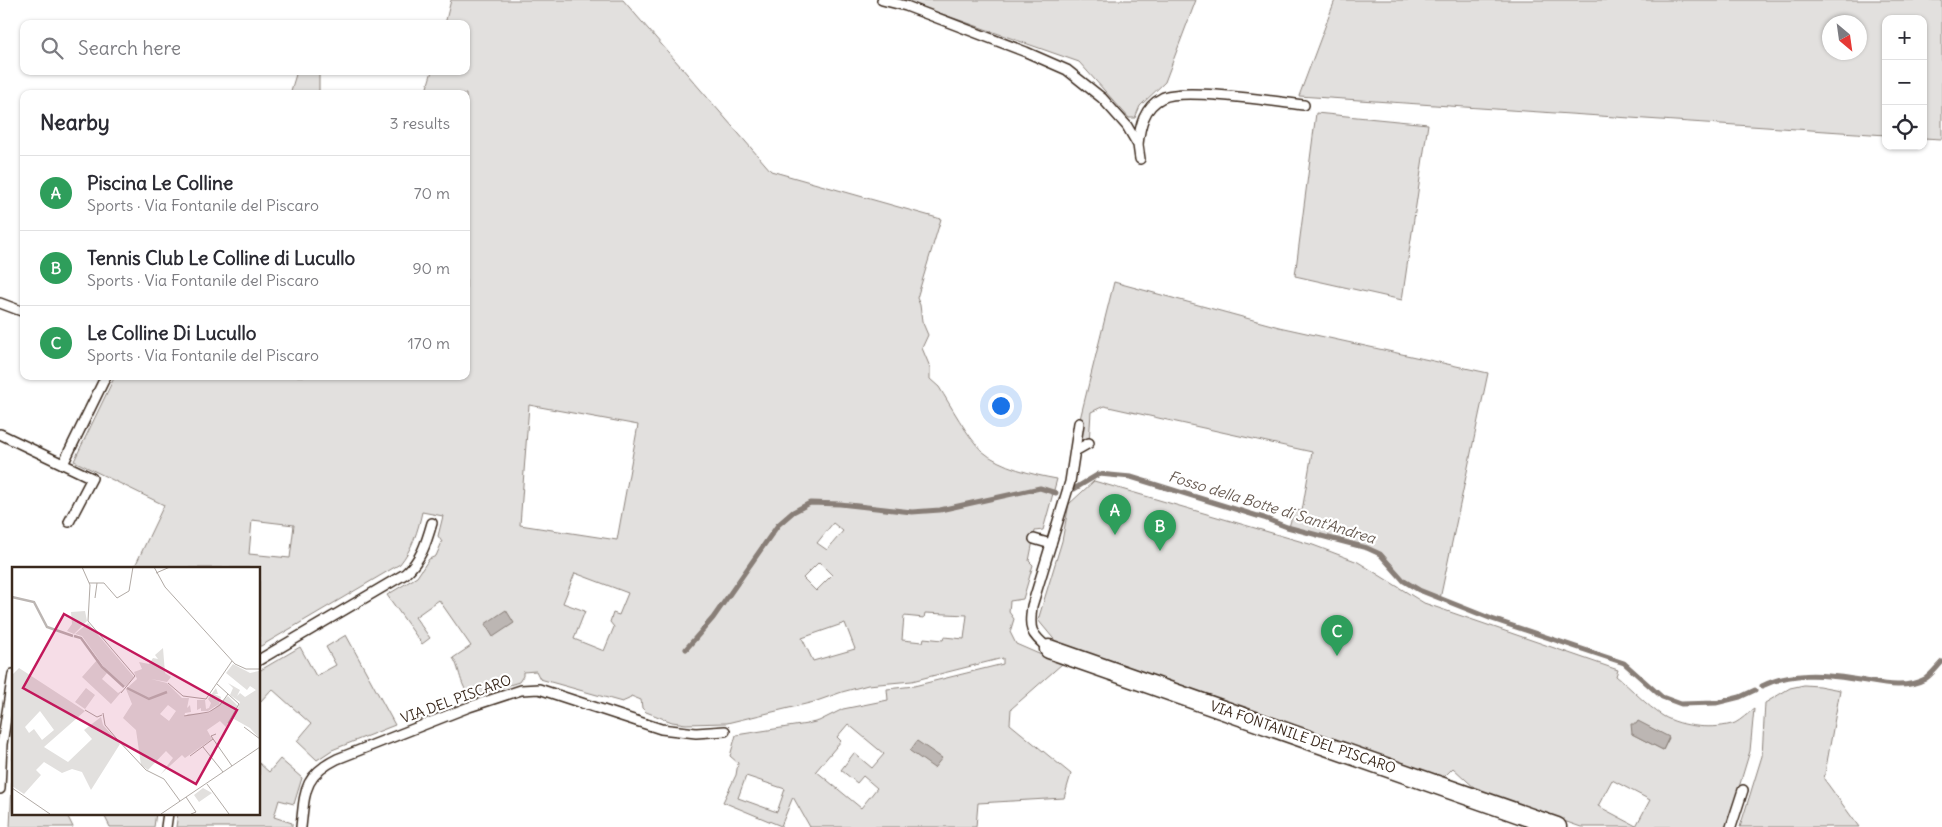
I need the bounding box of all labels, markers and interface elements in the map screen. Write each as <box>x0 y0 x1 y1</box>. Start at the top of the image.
north arrow <box>1822 15 1867 60</box>
map controls <box>1882 15 1927 150</box>
button: + <box>1882 15 1927 60</box>
search box <box>20 20 470 75</box>
icon: search <box>38 34 66 62</box>
text: Search here <box>78 36 181 60</box>
button: − <box>1882 60 1927 105</box>
button: locate <box>1882 105 1927 150</box>
text: Nearby <box>40 109 110 136</box>
text: 3 results <box>390 113 450 133</box>
text: Piscina Le Colline <box>87 171 233 195</box>
text: A <box>51 183 61 203</box>
text: 70 m <box>414 183 450 203</box>
text: Sports · Via Fontanile del Piscaro <box>87 195 319 215</box>
text: Tennis Club Le Colline di Lucullo <box>87 246 355 270</box>
text: B <box>51 258 61 278</box>
text: 90 m <box>412 258 450 278</box>
text: Sports · Via Fontanile del Piscaro <box>87 270 319 290</box>
text: Le Colline Di Lucullo <box>87 321 256 345</box>
text: C <box>51 333 61 353</box>
text: 170 m <box>407 333 450 353</box>
text: Sports · Via Fontanile del Piscaro <box>87 345 319 365</box>
your location <box>988 393 1014 419</box>
water label: Fosso della Botte di Sant'Andrea <box>1166 466 1379 548</box>
pin: A <box>1099 494 1131 535</box>
pin: B <box>1144 510 1176 551</box>
inset map <box>12 567 260 814</box>
pin: C <box>1321 615 1353 656</box>
street label: VIA DEL PISCARO <box>398 671 514 727</box>
street label: VIA FONTANILE DEL PISCARO <box>1208 697 1398 777</box>

